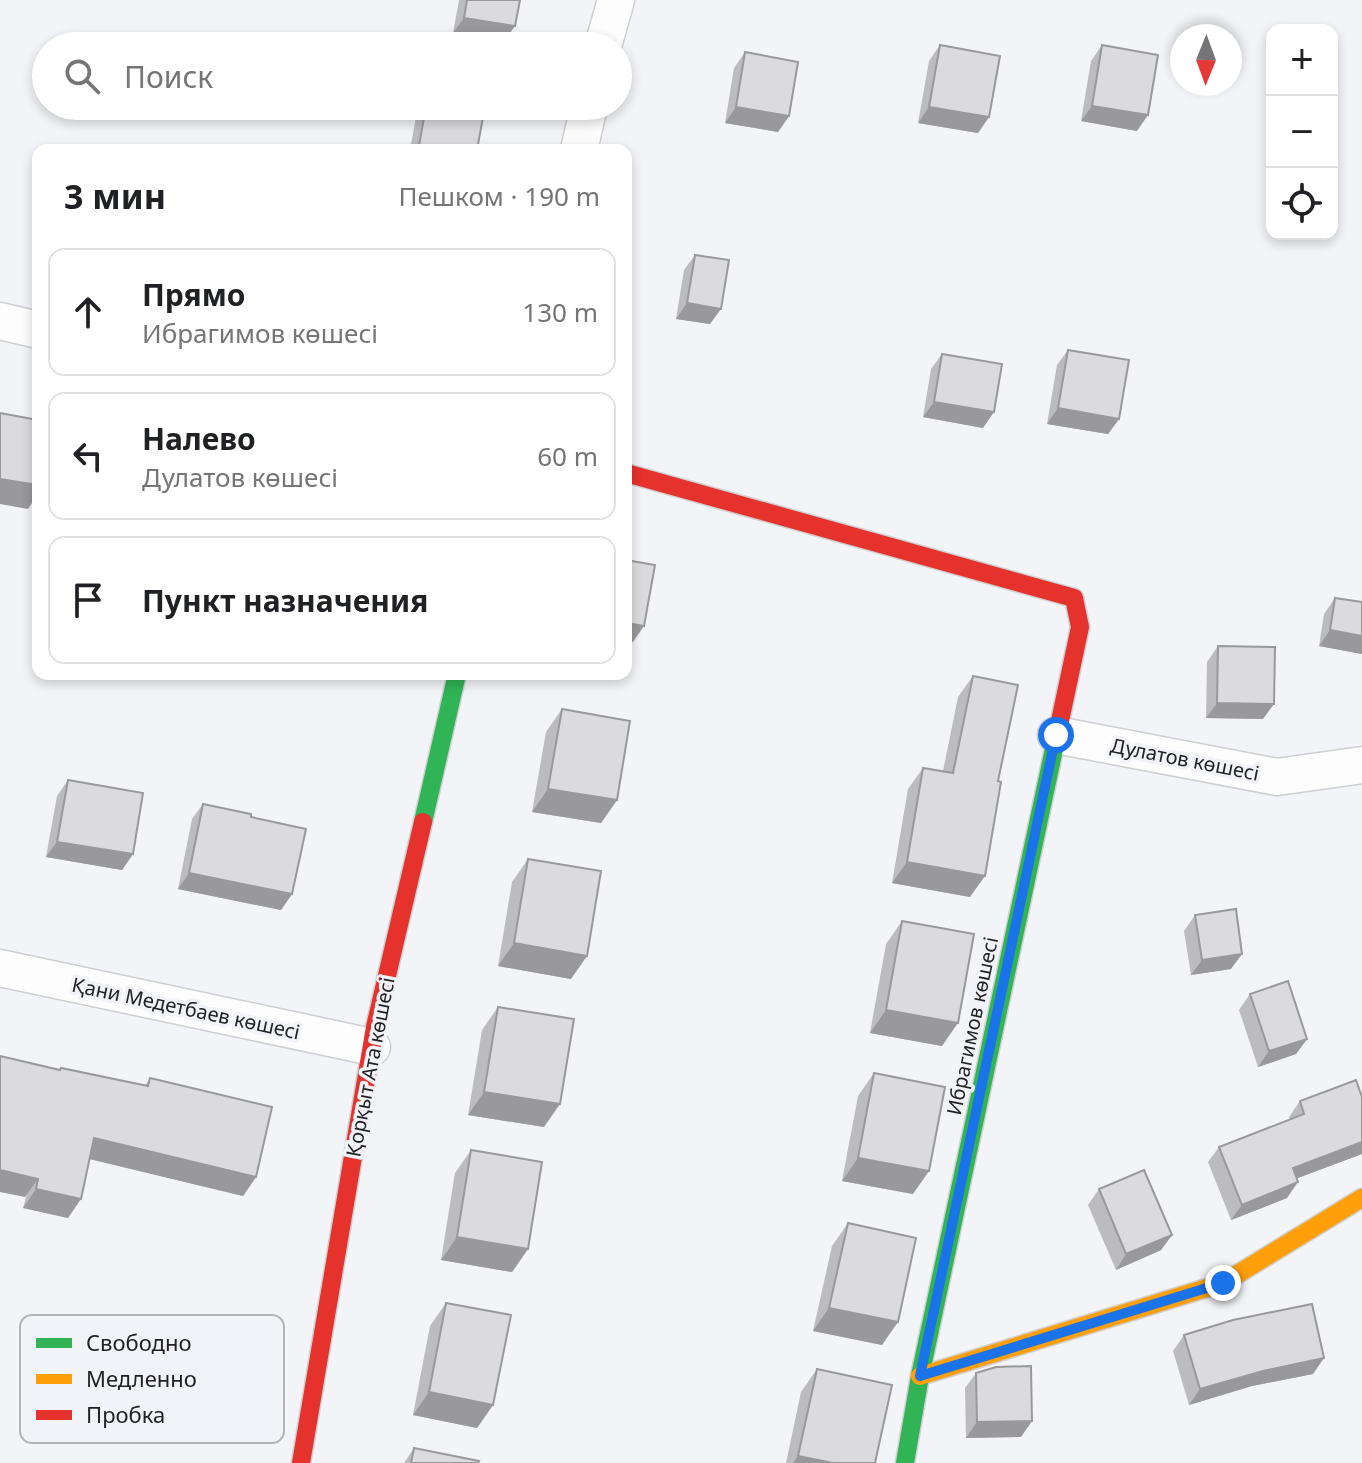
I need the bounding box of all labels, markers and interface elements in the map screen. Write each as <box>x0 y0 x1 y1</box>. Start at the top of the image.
north arrow <box>1170 24 1242 96</box>
map controls <box>1266 24 1338 240</box>
button: + <box>1266 24 1338 96</box>
search box <box>32 32 632 120</box>
icon: search <box>60 54 104 98</box>
text: Поиск <box>124 56 213 97</box>
button: − <box>1266 96 1338 168</box>
button: locate <box>1266 168 1338 240</box>
text: 3 мин <box>64 173 166 219</box>
text: Пешком · 190 m <box>398 178 600 214</box>
text: Прямо <box>142 274 246 315</box>
icon: ahead <box>66 290 110 334</box>
text: 130 m <box>522 294 598 330</box>
text: Ибрагимов көшесі <box>142 315 378 351</box>
text: Налево <box>142 418 256 459</box>
icon: left <box>66 434 110 478</box>
text: 60 m <box>537 438 598 474</box>
text: Дулатов көшесі <box>142 459 338 495</box>
icon: arrive <box>66 578 110 622</box>
text: Пункт назначения <box>142 580 428 621</box>
route start <box>1038 717 1074 753</box>
street label: Дулатов көшесі <box>1108 731 1262 787</box>
street label: Ибрагимов көшесі <box>940 934 1004 1118</box>
street label: Қани Медетбаев көшесі <box>70 971 302 1045</box>
street label: Қорқыт Ата көшесі <box>339 975 401 1159</box>
route end <box>1205 1265 1241 1301</box>
legend <box>20 1315 284 1443</box>
text: Свободно <box>86 1327 191 1357</box>
text: Медленно <box>86 1363 197 1393</box>
text: Пробка <box>86 1399 165 1429</box>

